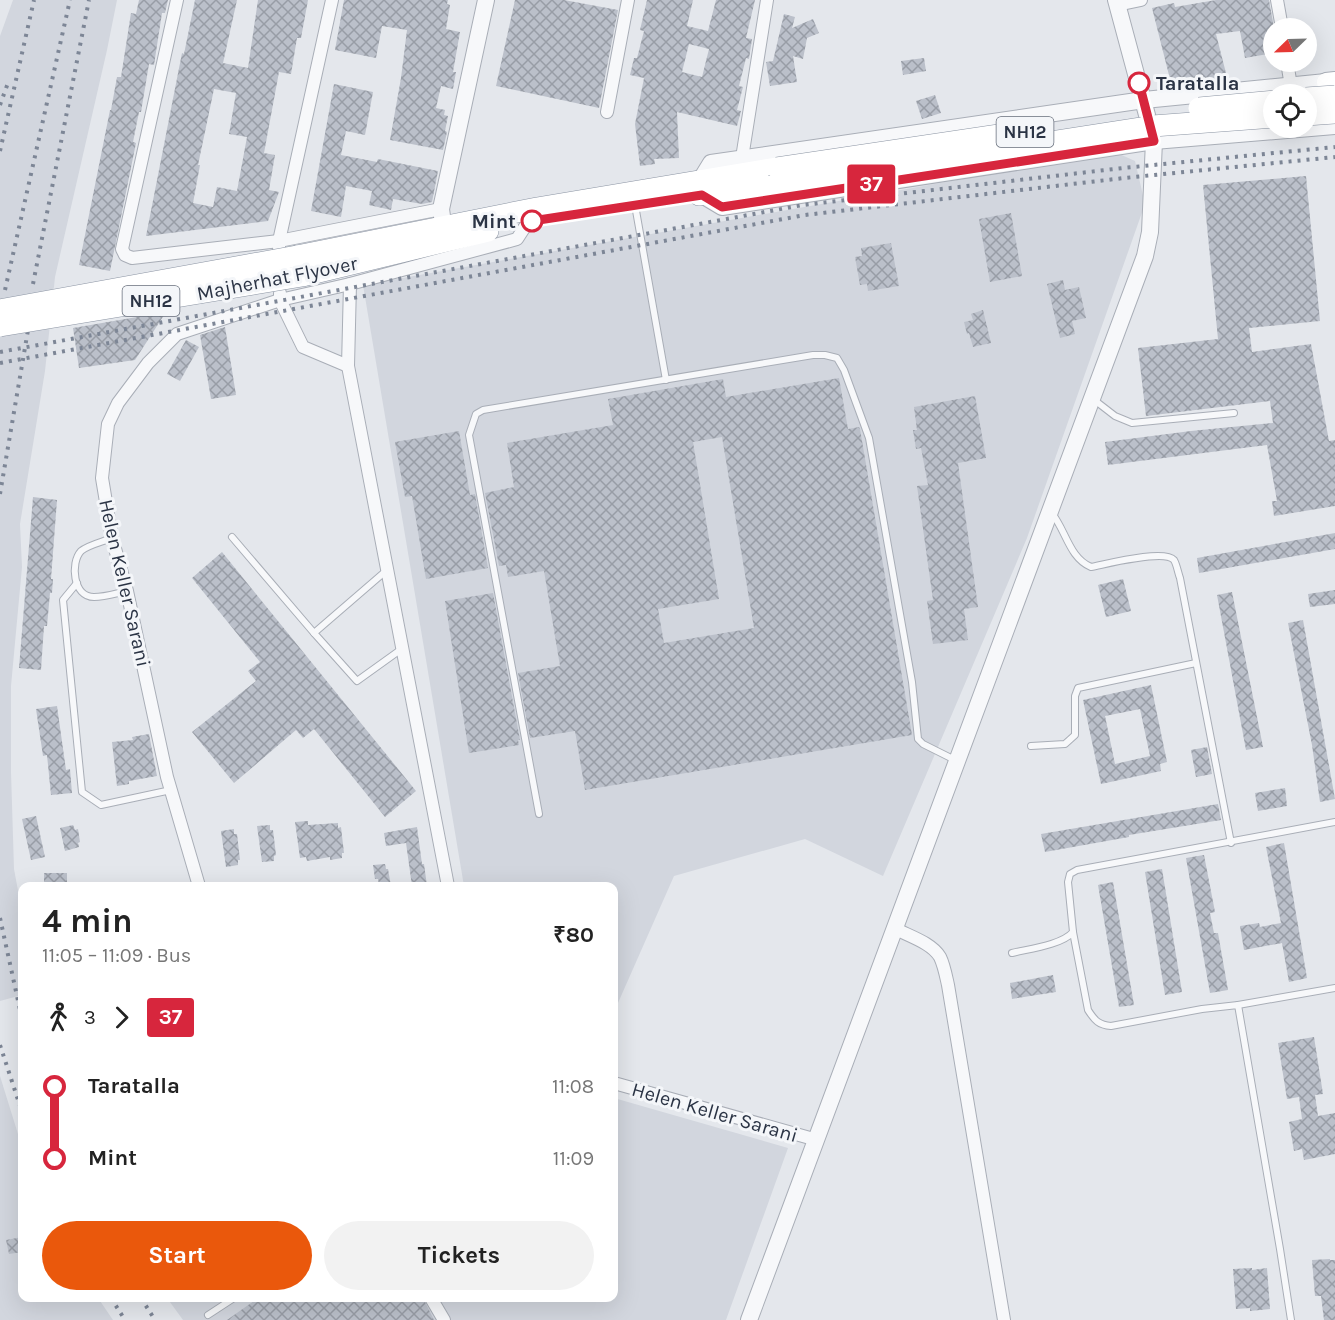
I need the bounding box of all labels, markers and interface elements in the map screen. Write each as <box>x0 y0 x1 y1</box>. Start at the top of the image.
north arrow <box>1263 18 1317 72</box>
map controls <box>1263 18 1317 138</box>
marker: Taratalla <box>1128 72 1150 94</box>
place label: Taratalla <box>1156 72 1239 95</box>
button: locate <box>1263 84 1317 138</box>
road number: NH12 <box>996 117 1054 147</box>
line badge: 37 <box>844 164 898 204</box>
text: 37 <box>859 172 883 196</box>
place label: Mint <box>472 210 516 233</box>
marker: Mint <box>521 210 543 232</box>
street label: Majherhat Flyover <box>195 252 360 305</box>
road number: NH12 <box>122 286 180 316</box>
street label: Helen Keller Sarani <box>94 497 155 669</box>
text: 4 min <box>42 902 133 940</box>
text: ₹80 <box>553 922 594 948</box>
text: 11:05 – 11:09 · Bus <box>42 944 191 967</box>
icon: walk <box>42 1001 75 1034</box>
icon: forward <box>105 1001 138 1034</box>
text: 37 <box>159 1005 182 1029</box>
text: 3 <box>84 1006 96 1029</box>
text: Taratalla <box>88 1073 180 1099</box>
text: 11:08 <box>552 1075 594 1098</box>
street label: Helen Keller Sarani <box>629 1078 800 1147</box>
text: Mint <box>88 1145 137 1171</box>
text: 11:09 <box>553 1147 594 1170</box>
button: Start <box>42 1221 312 1290</box>
button: Tickets <box>324 1221 594 1290</box>

